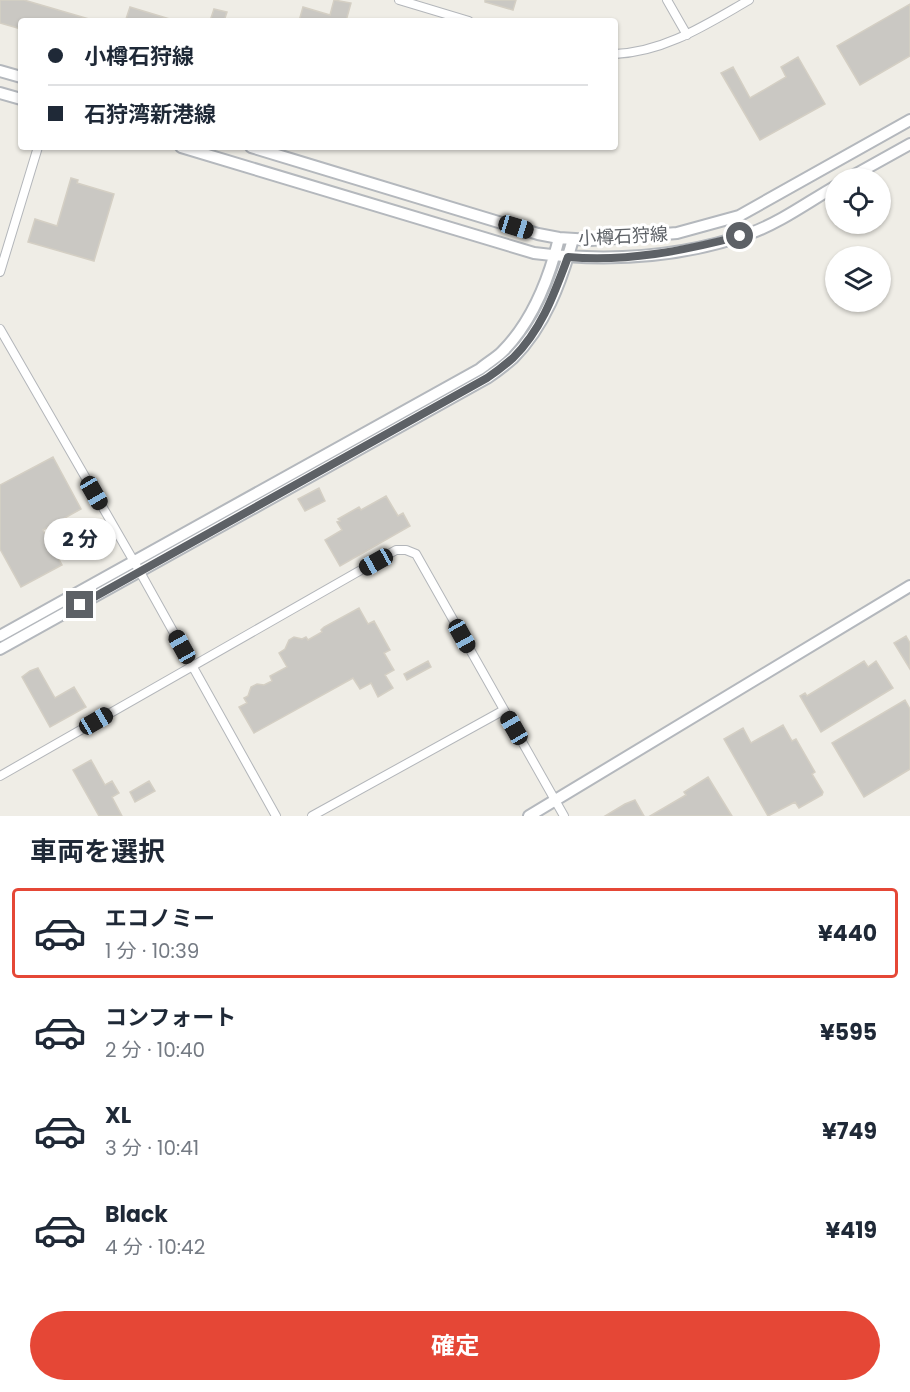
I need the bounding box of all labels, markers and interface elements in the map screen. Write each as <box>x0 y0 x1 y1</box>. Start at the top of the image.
text: 小樽石狩線 <box>84 41 194 72</box>
text: 石狩湾新港線 <box>84 99 216 130</box>
map controls <box>825 168 891 312</box>
button: locate <box>825 168 891 234</box>
car <box>496 213 536 241</box>
street label: 小樽石狩線 <box>577 221 669 251</box>
route start <box>726 222 753 249</box>
button: layers <box>825 246 891 312</box>
car <box>77 473 111 513</box>
callout: 2 分 <box>44 518 116 560</box>
text: 2 分 <box>62 525 98 553</box>
car <box>356 545 396 579</box>
route end <box>66 591 93 618</box>
car <box>445 616 479 656</box>
car <box>165 627 199 667</box>
car <box>76 704 116 738</box>
car <box>497 708 531 748</box>
text: 車両を選択 <box>30 833 165 870</box>
text: エコノミー <box>105 903 215 934</box>
icon: car <box>33 906 87 960</box>
text: ¥440 <box>818 918 877 949</box>
text: 1 分 · 10:39 <box>105 937 199 965</box>
text: コンフォート <box>105 1002 236 1033</box>
icon: car <box>33 1005 87 1059</box>
text: ¥595 <box>820 1017 877 1048</box>
text: 2 分 · 10:40 <box>105 1036 205 1064</box>
text: XL <box>105 1100 131 1131</box>
icon: car <box>33 1104 87 1158</box>
text: ¥749 <box>822 1116 877 1147</box>
text: 3 分 · 10:41 <box>105 1134 199 1162</box>
text: Black <box>105 1199 168 1230</box>
icon: car <box>33 1203 87 1257</box>
text: ¥419 <box>826 1215 877 1246</box>
text: 4 分 · 10:42 <box>105 1233 205 1261</box>
button: 確定 <box>30 1311 880 1380</box>

